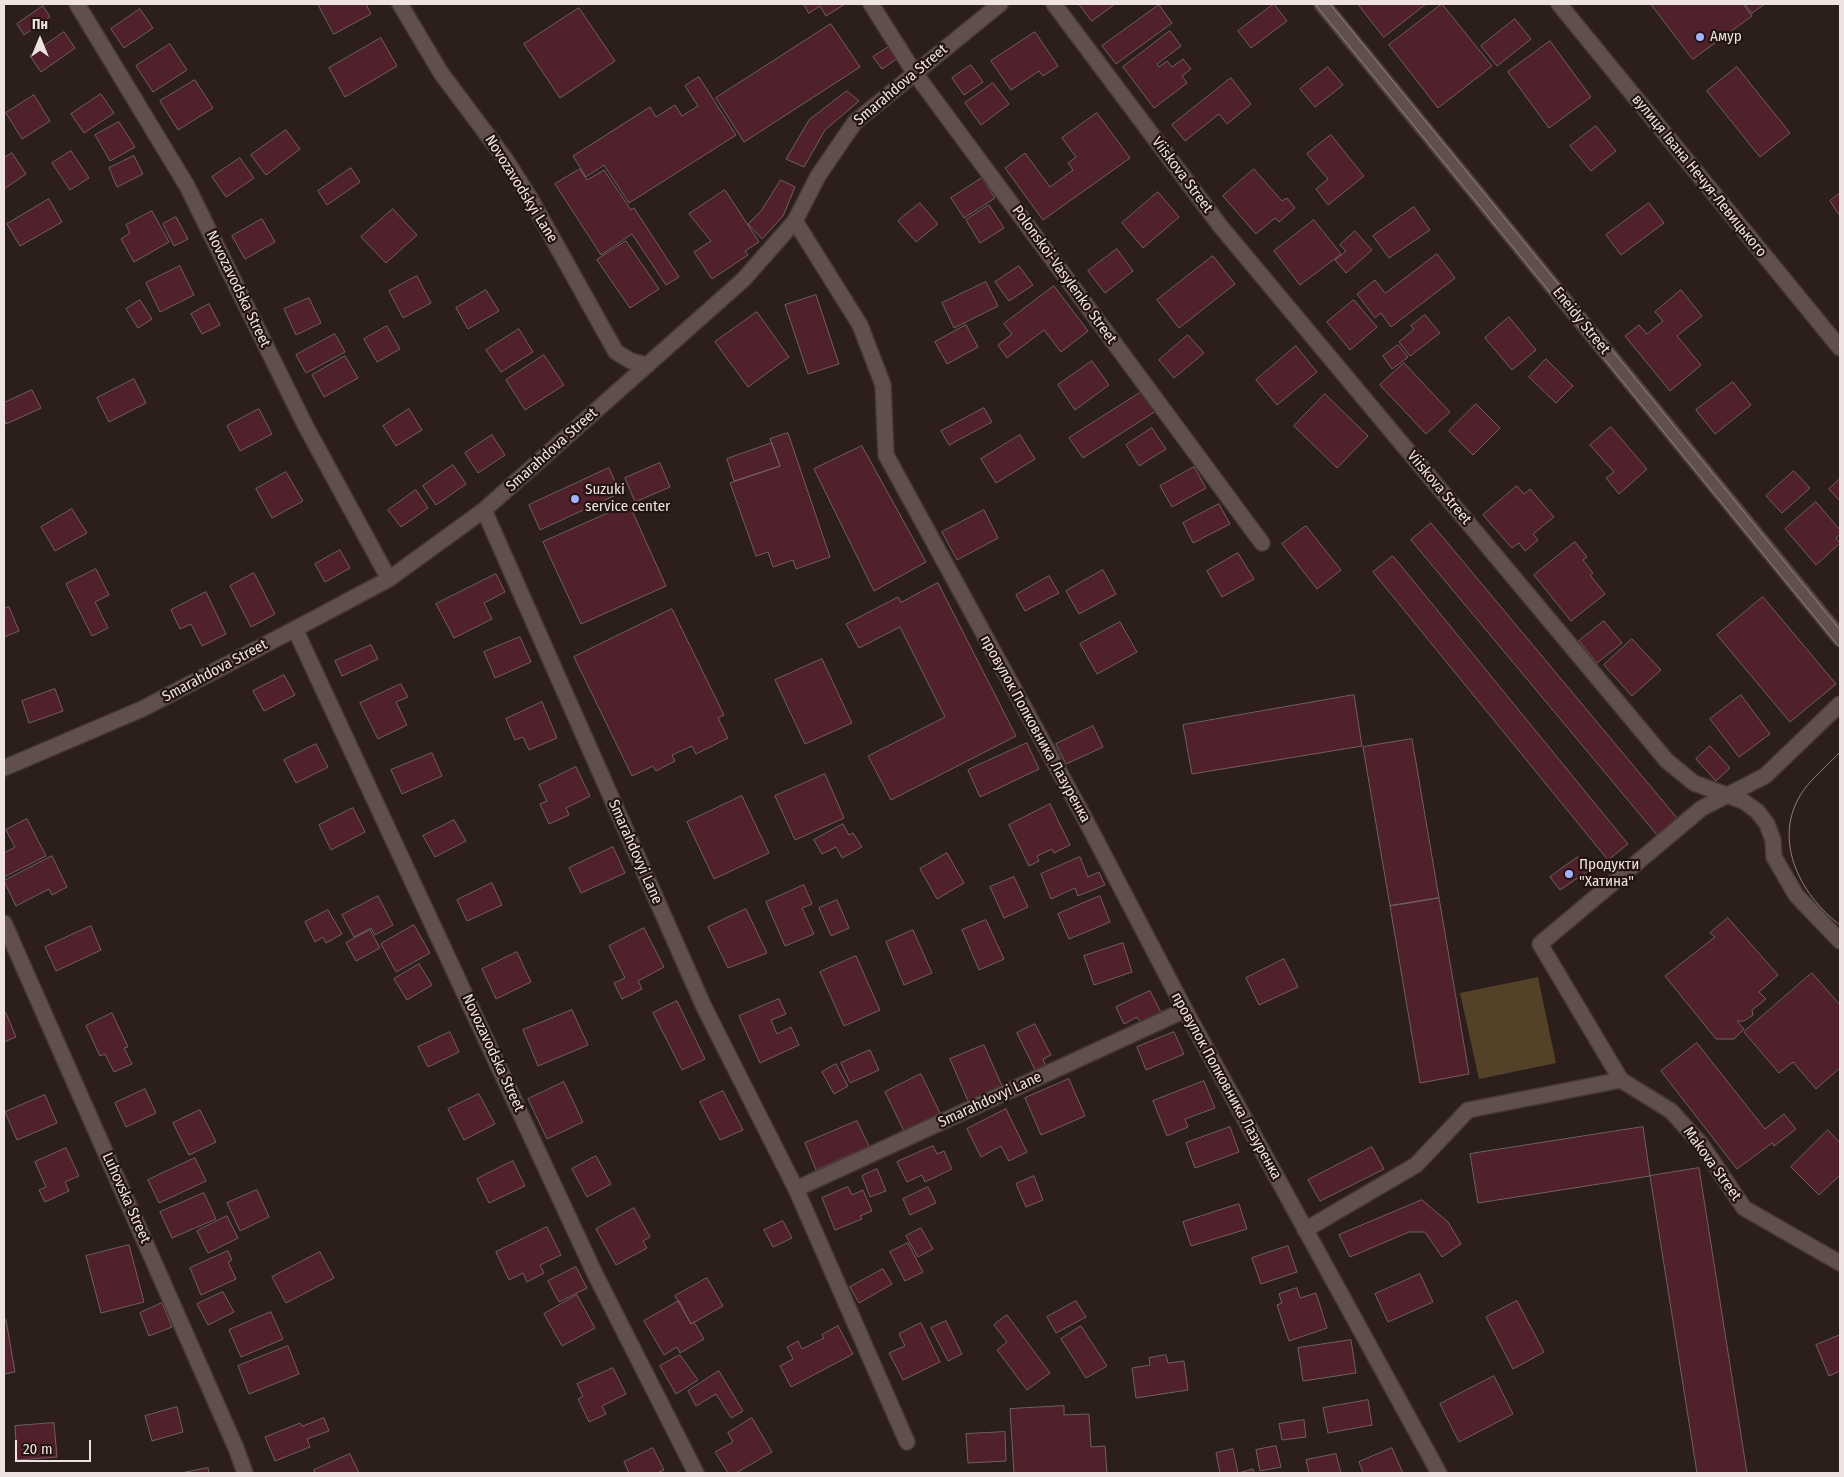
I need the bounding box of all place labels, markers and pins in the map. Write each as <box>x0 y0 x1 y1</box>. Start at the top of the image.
place label: Амур <box>1710 28 1742 46</box>
marker: Амур <box>1694 31 1706 43</box>
place label: Suzuki service center <box>585 481 670 516</box>
marker: Suzuki service center <box>569 493 581 505</box>
place label: Продукти "Хатина" <box>1579 856 1639 891</box>
marker: Продукти "Хатина" <box>1563 868 1575 880</box>

